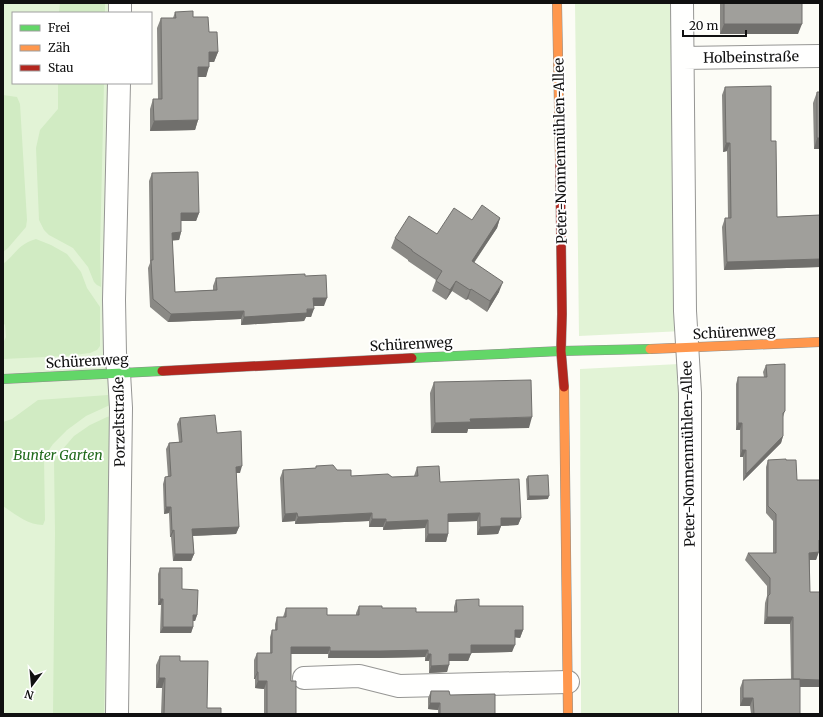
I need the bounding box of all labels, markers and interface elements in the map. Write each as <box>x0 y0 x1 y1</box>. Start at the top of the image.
legend <box>12 12 152 84</box>
scale bar <box>683 12 746 38</box>
text: 20 m <box>689 18 718 33</box>
text: Frei <box>48 20 70 35</box>
text: Zäh <box>48 40 70 55</box>
street label: Holbeinstraße <box>703 47 799 67</box>
street label: Peter-Nonnenmühlen-Allee <box>549 58 571 244</box>
text: Stau <box>48 60 74 75</box>
street label: Schürenweg <box>692 321 776 343</box>
street label: Schürenweg <box>369 333 453 355</box>
street label: Schürenweg <box>45 350 129 372</box>
street label: Peter-Nonnenmühlen-Allee <box>677 361 699 547</box>
street label: Porzeltstraße <box>109 377 129 467</box>
park label: Bunter Garten <box>13 446 103 464</box>
north arrow <box>12 665 52 705</box>
text: N <box>23 687 35 703</box>

